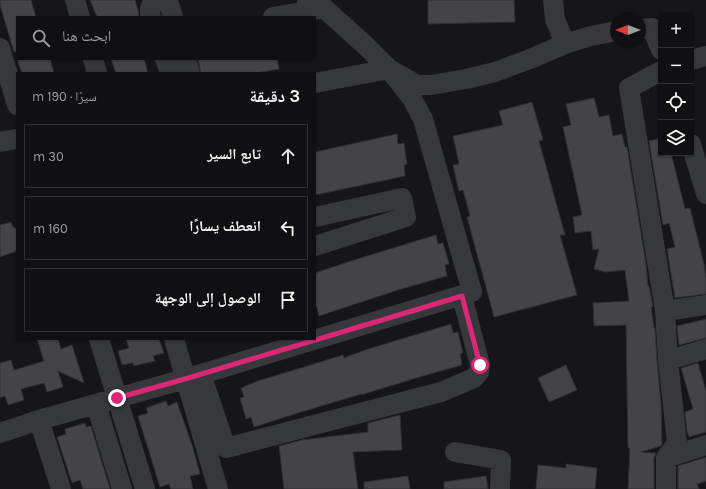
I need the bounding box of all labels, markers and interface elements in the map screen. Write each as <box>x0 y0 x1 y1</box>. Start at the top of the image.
north arrow <box>610 12 646 48</box>
map controls <box>658 12 694 156</box>
button: + <box>658 12 694 48</box>
search box <box>16 16 316 60</box>
icon: search <box>30 27 52 49</box>
text: ابحث هنا <box>62 27 111 45</box>
button: − <box>658 48 694 84</box>
button: locate <box>658 84 694 120</box>
text: 3 دقيقة <box>249 86 300 106</box>
text: سيرًا · 190 m <box>32 89 97 104</box>
button: layers <box>658 120 694 156</box>
text: تابع السير <box>207 145 261 163</box>
icon: ahead <box>277 145 299 167</box>
text: 30 m <box>33 149 64 164</box>
text: انعطف يسارًا <box>189 217 261 235</box>
icon: left <box>277 217 299 239</box>
text: 160 m <box>33 221 68 236</box>
text: الوصول إلى الوجهة <box>155 289 261 307</box>
icon: arrive <box>277 289 299 311</box>
route start <box>471 356 489 374</box>
route end <box>108 389 126 407</box>

